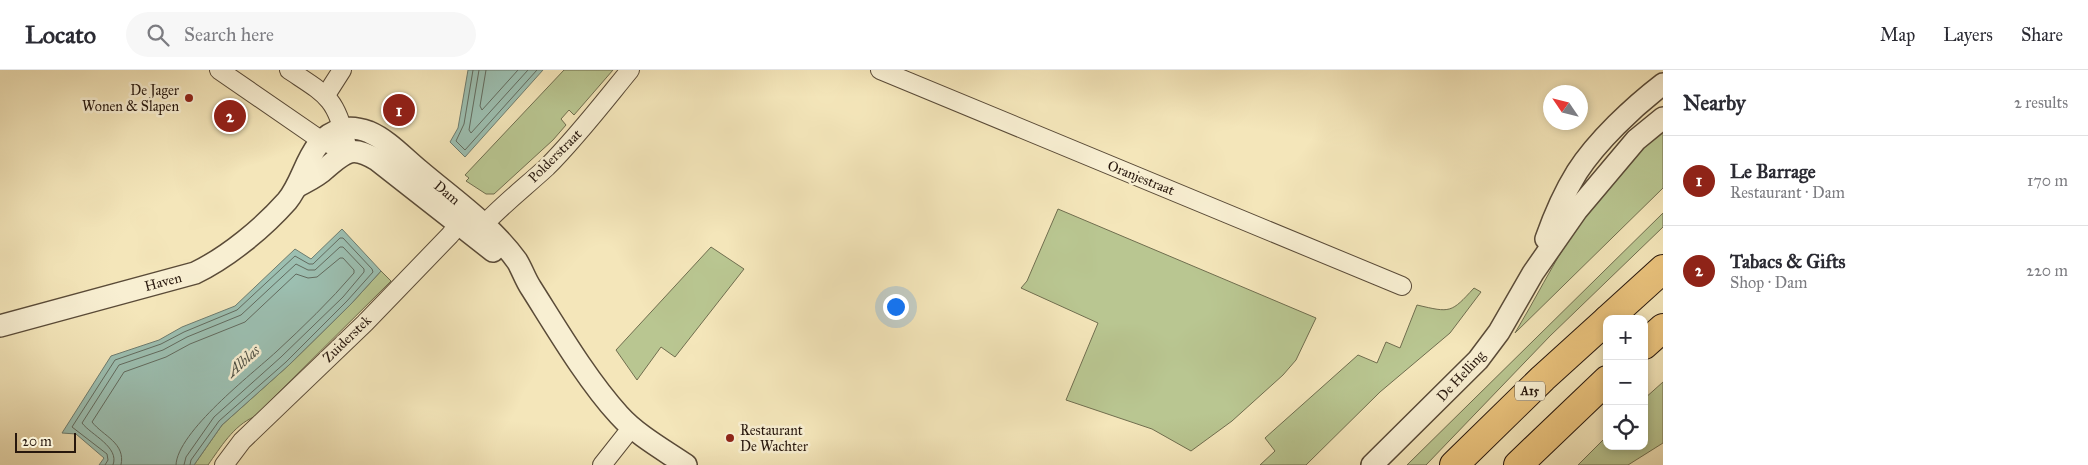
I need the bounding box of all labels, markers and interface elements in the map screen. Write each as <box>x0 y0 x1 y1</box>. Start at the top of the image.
search box <box>126 12 476 57</box>
text: Locato <box>25 20 96 50</box>
icon: search <box>144 21 172 49</box>
text: Search here <box>184 23 274 46</box>
text: Map <box>1880 24 1915 46</box>
text: Layers <box>1943 24 1993 46</box>
text: Share <box>2021 24 2063 46</box>
place label: De Jager Wonen & Slapen <box>82 82 180 115</box>
north arrow <box>1543 85 1588 130</box>
text: Nearby <box>1683 90 1746 116</box>
pin: 1 <box>383 91 415 129</box>
marker: De Jager Wonen & Slapen <box>183 92 195 104</box>
text: 2 results <box>2014 93 2068 112</box>
pin: 2 <box>214 97 246 135</box>
street label: Polderstraat <box>525 126 585 186</box>
street label: Oranjestraat <box>1105 157 1177 199</box>
text: Le Barrage <box>1730 160 1816 183</box>
text: 1 <box>1696 171 1702 190</box>
text: 170 m <box>2027 171 2068 190</box>
street label: Dam <box>431 177 464 209</box>
text: Restaurant · Dam <box>1730 183 1845 202</box>
text: Tabacs & Gifts <box>1730 250 1846 273</box>
text: 2 <box>1695 261 1703 280</box>
text: 220 m <box>2026 261 2068 280</box>
street label: Haven <box>143 269 184 295</box>
text: Shop · Dam <box>1730 273 1807 292</box>
your location <box>883 294 909 320</box>
street label: Zuiderstek <box>319 312 375 366</box>
map controls <box>1603 315 1648 450</box>
button: + <box>1603 315 1648 360</box>
water label: Alblas <box>221 341 264 382</box>
street label: De Helling <box>1433 347 1489 405</box>
button: − <box>1603 360 1648 405</box>
road number: A15 <box>1515 382 1545 401</box>
button: locate <box>1603 405 1648 450</box>
place label: Restaurant De Wachter <box>740 422 809 455</box>
scale bar <box>15 430 76 453</box>
marker: Restaurant De Wachter <box>724 432 736 444</box>
text: 20 m <box>22 433 52 450</box>

